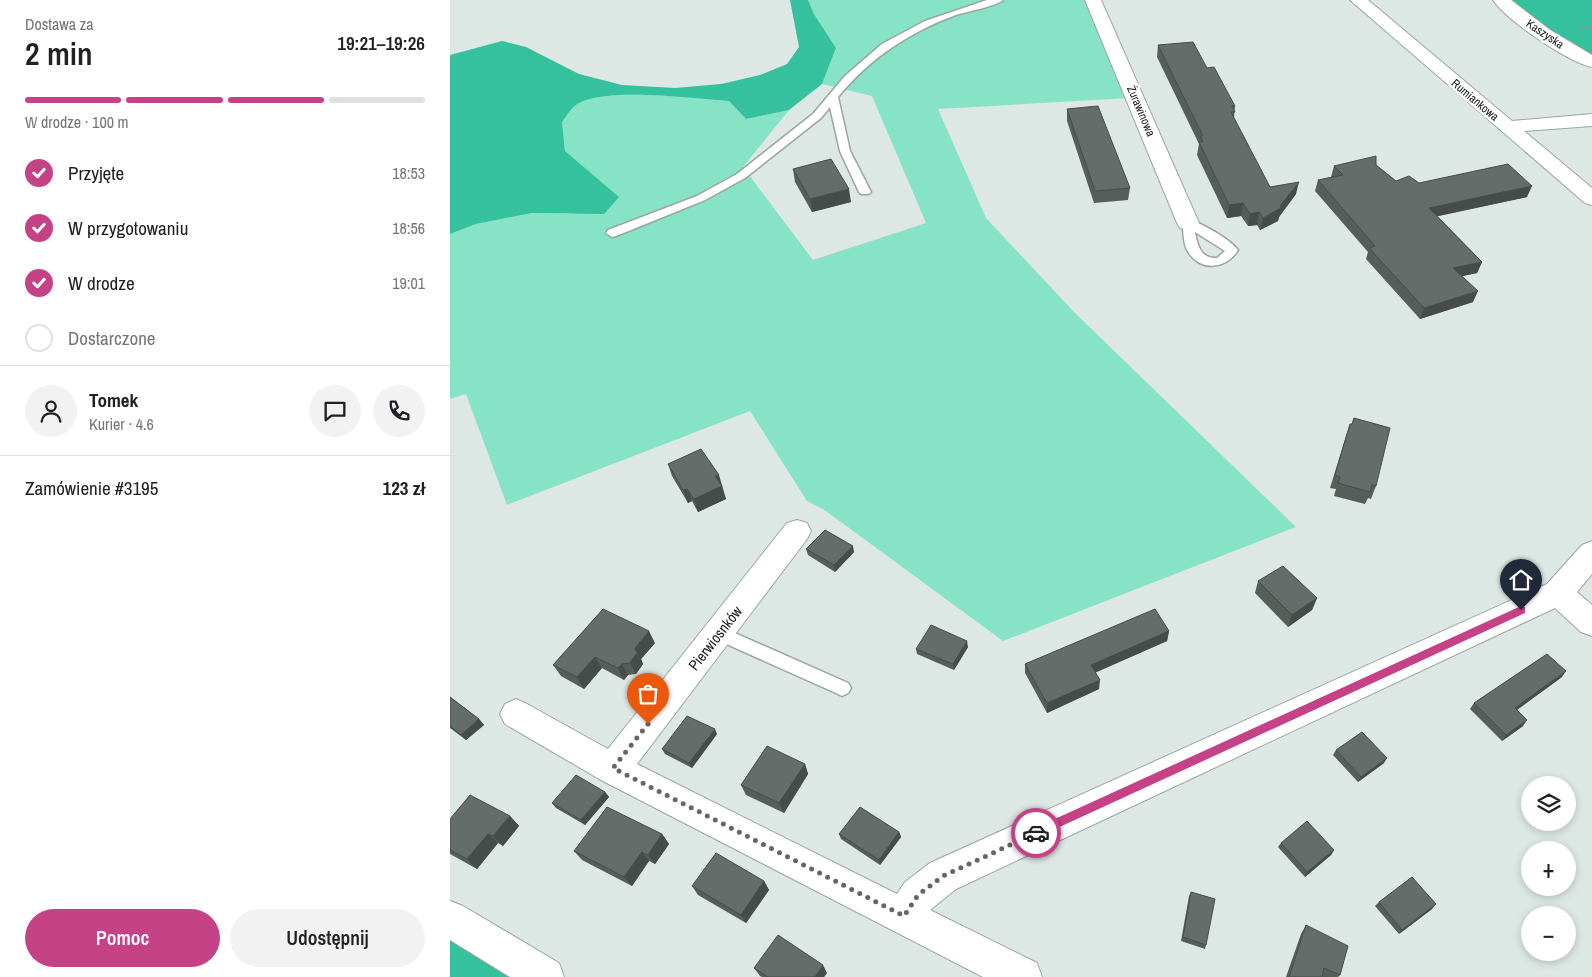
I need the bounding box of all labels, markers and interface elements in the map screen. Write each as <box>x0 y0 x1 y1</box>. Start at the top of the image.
text: Dostawa za <box>25 13 94 35</box>
street label: Kaszyska <box>1523 16 1567 53</box>
text: 19:21–19:26 <box>337 30 425 56</box>
text: 2 min <box>25 32 93 75</box>
street label: Rumiankowa <box>1448 75 1503 125</box>
street label: Żurawinowa <box>1123 83 1159 139</box>
text: W drodze · 100 m <box>25 111 129 133</box>
icon: check <box>25 159 53 187</box>
text: Przyjęte <box>68 160 124 186</box>
text: 18:53 <box>392 162 425 184</box>
icon: check <box>25 214 53 242</box>
text: W przygotowaniu <box>68 215 188 241</box>
text: 18:56 <box>392 217 425 239</box>
icon: check <box>25 269 53 297</box>
text: W drodze <box>68 270 135 296</box>
text: 19:01 <box>392 272 425 294</box>
text: Dostarczone <box>68 325 155 351</box>
button: person <box>25 385 77 437</box>
button: chat <box>309 385 361 437</box>
button: phone <box>373 385 425 437</box>
text: Tomek <box>89 387 138 413</box>
text: Kurier · 4.6 <box>89 413 154 435</box>
text: Zamówienie #3195 <box>25 475 158 501</box>
text: 123 zł <box>383 475 425 501</box>
pin <box>1500 559 1542 610</box>
icon: home <box>1507 566 1535 594</box>
street label: Pierwiosnków <box>683 601 747 675</box>
pin <box>627 673 669 724</box>
icon: bag <box>634 680 662 708</box>
map controls <box>1521 776 1576 961</box>
button: layers <box>1521 776 1576 831</box>
courier <box>1011 808 1061 858</box>
icon: car <box>1022 819 1050 847</box>
button: + <box>1521 841 1576 896</box>
button: − <box>1521 906 1576 961</box>
button: Pomoc <box>25 909 220 967</box>
button: Udostępnij <box>230 909 425 967</box>

